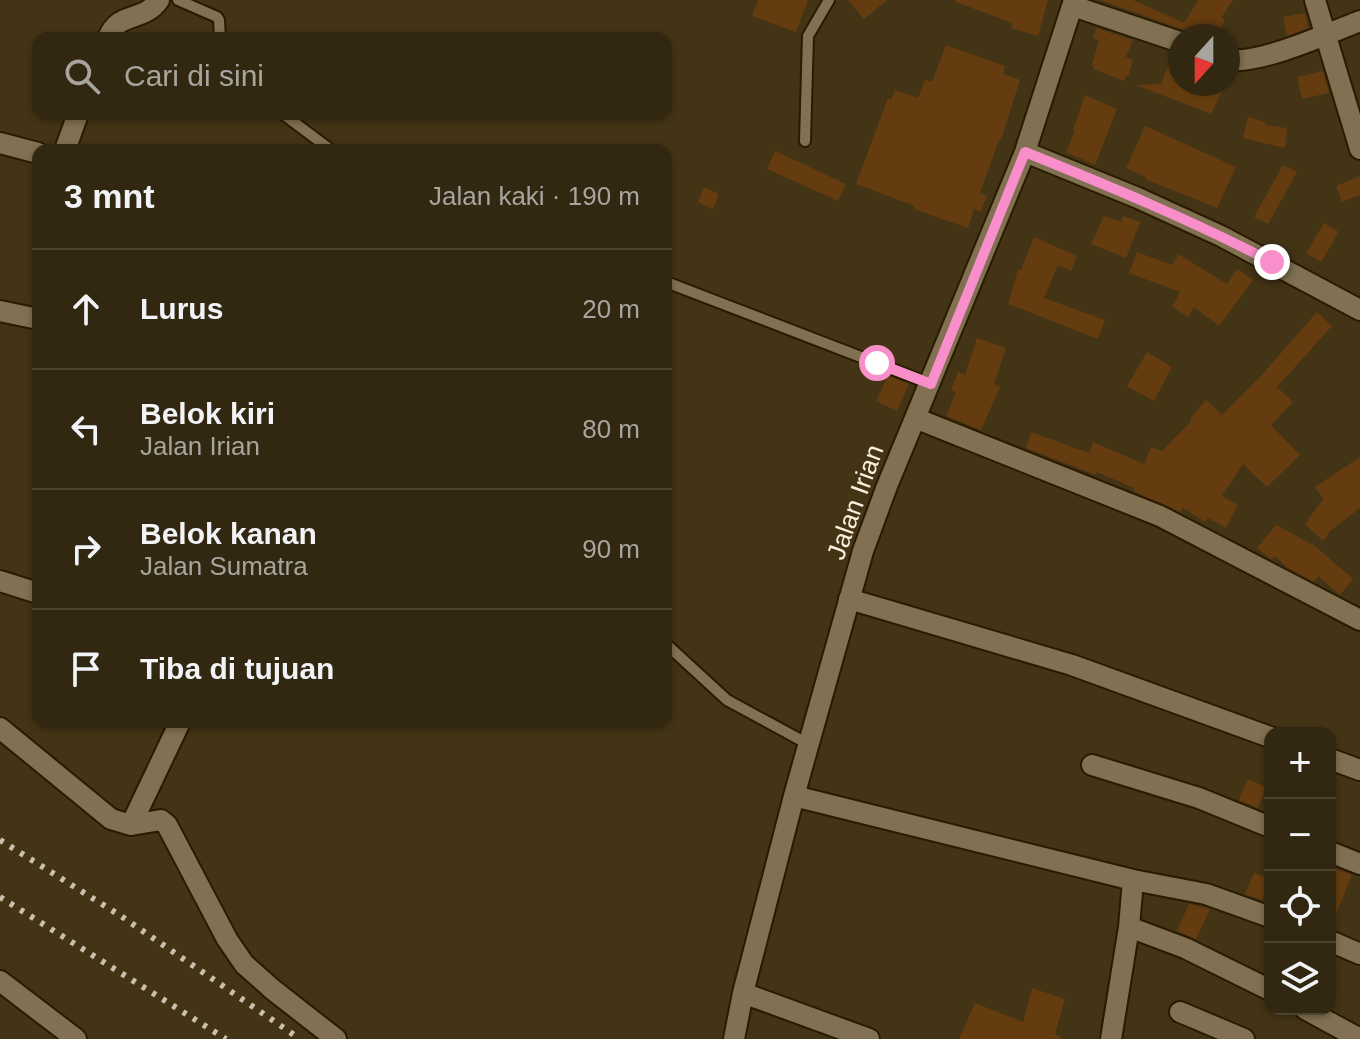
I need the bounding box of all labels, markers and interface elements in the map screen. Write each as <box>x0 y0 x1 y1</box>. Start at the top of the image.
north arrow <box>1168 24 1240 96</box>
search box <box>32 32 672 120</box>
icon: search <box>60 54 104 98</box>
text: Cari di sini <box>124 59 264 92</box>
text: 3 mnt <box>64 177 155 215</box>
text: Jalan kaki · 190 m <box>429 181 640 211</box>
route end <box>1254 244 1290 280</box>
icon: ahead <box>64 287 108 331</box>
text: Lurus <box>140 292 223 325</box>
text: 20 m <box>582 294 640 324</box>
route start <box>859 345 895 381</box>
text: Belok kiri <box>140 397 275 430</box>
icon: left <box>64 407 108 451</box>
text: 80 m <box>582 414 640 444</box>
text: Jalan Irian <box>140 431 260 461</box>
street label: Jalan Irian <box>820 441 890 563</box>
text: Belok kanan <box>140 517 317 550</box>
icon: right <box>64 527 108 571</box>
text: 90 m <box>582 534 640 564</box>
text: Jalan Sumatra <box>140 551 308 581</box>
icon: arrive <box>64 647 108 691</box>
text: Tiba di tujuan <box>140 652 334 685</box>
map controls <box>1264 727 1336 1015</box>
button: + <box>1264 727 1336 799</box>
button: − <box>1264 799 1336 871</box>
button: locate <box>1264 871 1336 943</box>
button: layers <box>1264 943 1336 1015</box>

